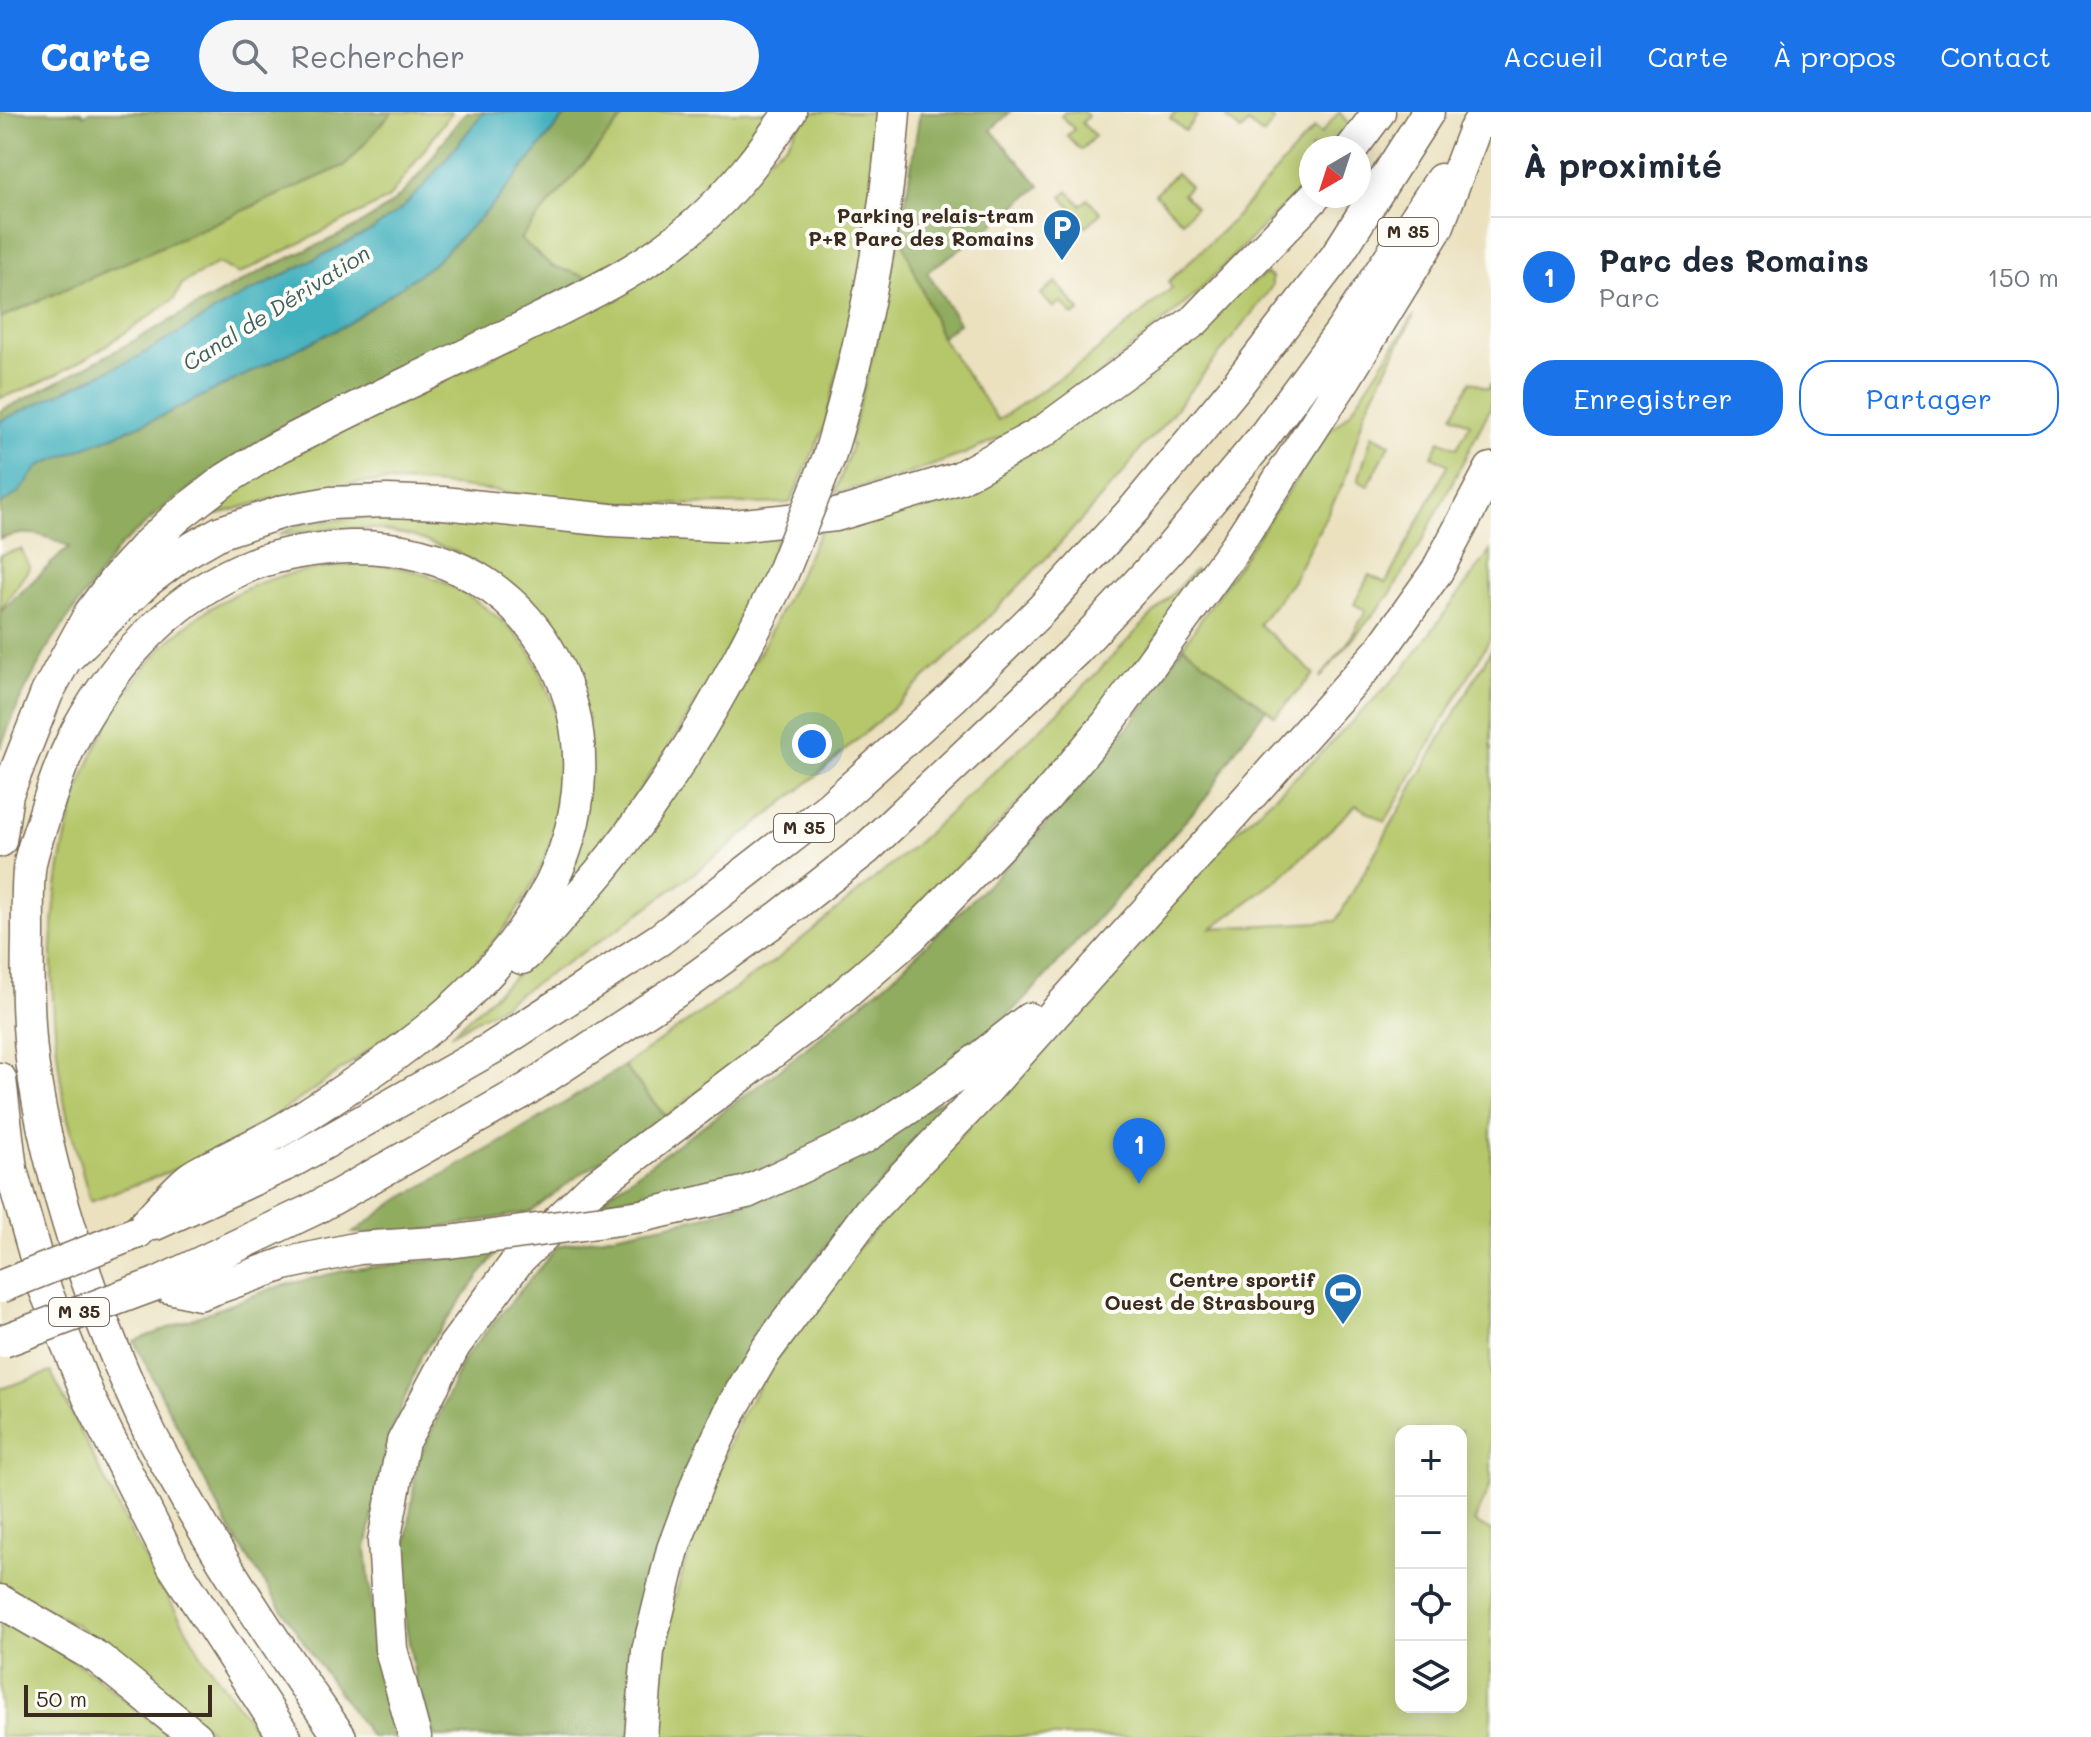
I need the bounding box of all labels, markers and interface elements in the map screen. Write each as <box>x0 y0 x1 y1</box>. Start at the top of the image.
search box <box>199 20 759 92</box>
text: Carte <box>40 31 151 81</box>
icon: search <box>227 34 271 78</box>
text: Rechercher <box>291 36 465 76</box>
text: Accueil <box>1503 38 1603 74</box>
text: Carte <box>1647 38 1729 74</box>
text: À propos <box>1773 38 1896 74</box>
text: Contact <box>1940 38 2051 74</box>
north arrow <box>1299 136 1371 208</box>
text: À proximité <box>1523 142 1722 187</box>
place label: Parking relais-tram P+R Parc des Romains <box>808 202 1034 251</box>
parking icon: Parking relais-tram P+R Parc des Romains <box>1041 207 1083 262</box>
road number: M 35 <box>1378 218 1438 246</box>
water label: Canal de Dérivation <box>176 238 375 377</box>
text: Parc des Romains <box>1599 240 1869 280</box>
text: 1 <box>1543 260 1555 294</box>
text: 150 m <box>1987 260 2059 294</box>
text: Parc <box>1599 280 1659 314</box>
button: Enregistrer <box>1523 360 1783 436</box>
button: Partager <box>1799 360 2059 436</box>
your location <box>792 724 832 764</box>
road number: M 35 <box>774 814 834 842</box>
pin: 1 <box>1113 1118 1165 1184</box>
place label: Centre sportif Ouest de Strasbourg <box>1105 1266 1315 1315</box>
sports icon: Centre sportif Ouest de Strasbourg <box>1322 1271 1364 1326</box>
road number: M 35 <box>49 1298 109 1326</box>
map controls <box>1395 1425 1467 1713</box>
button: + <box>1395 1425 1467 1497</box>
button: − <box>1395 1497 1467 1569</box>
button: locate <box>1395 1569 1467 1641</box>
button: layers <box>1395 1641 1467 1713</box>
scale bar <box>24 1681 212 1717</box>
text: 50 m <box>36 1684 87 1713</box>

